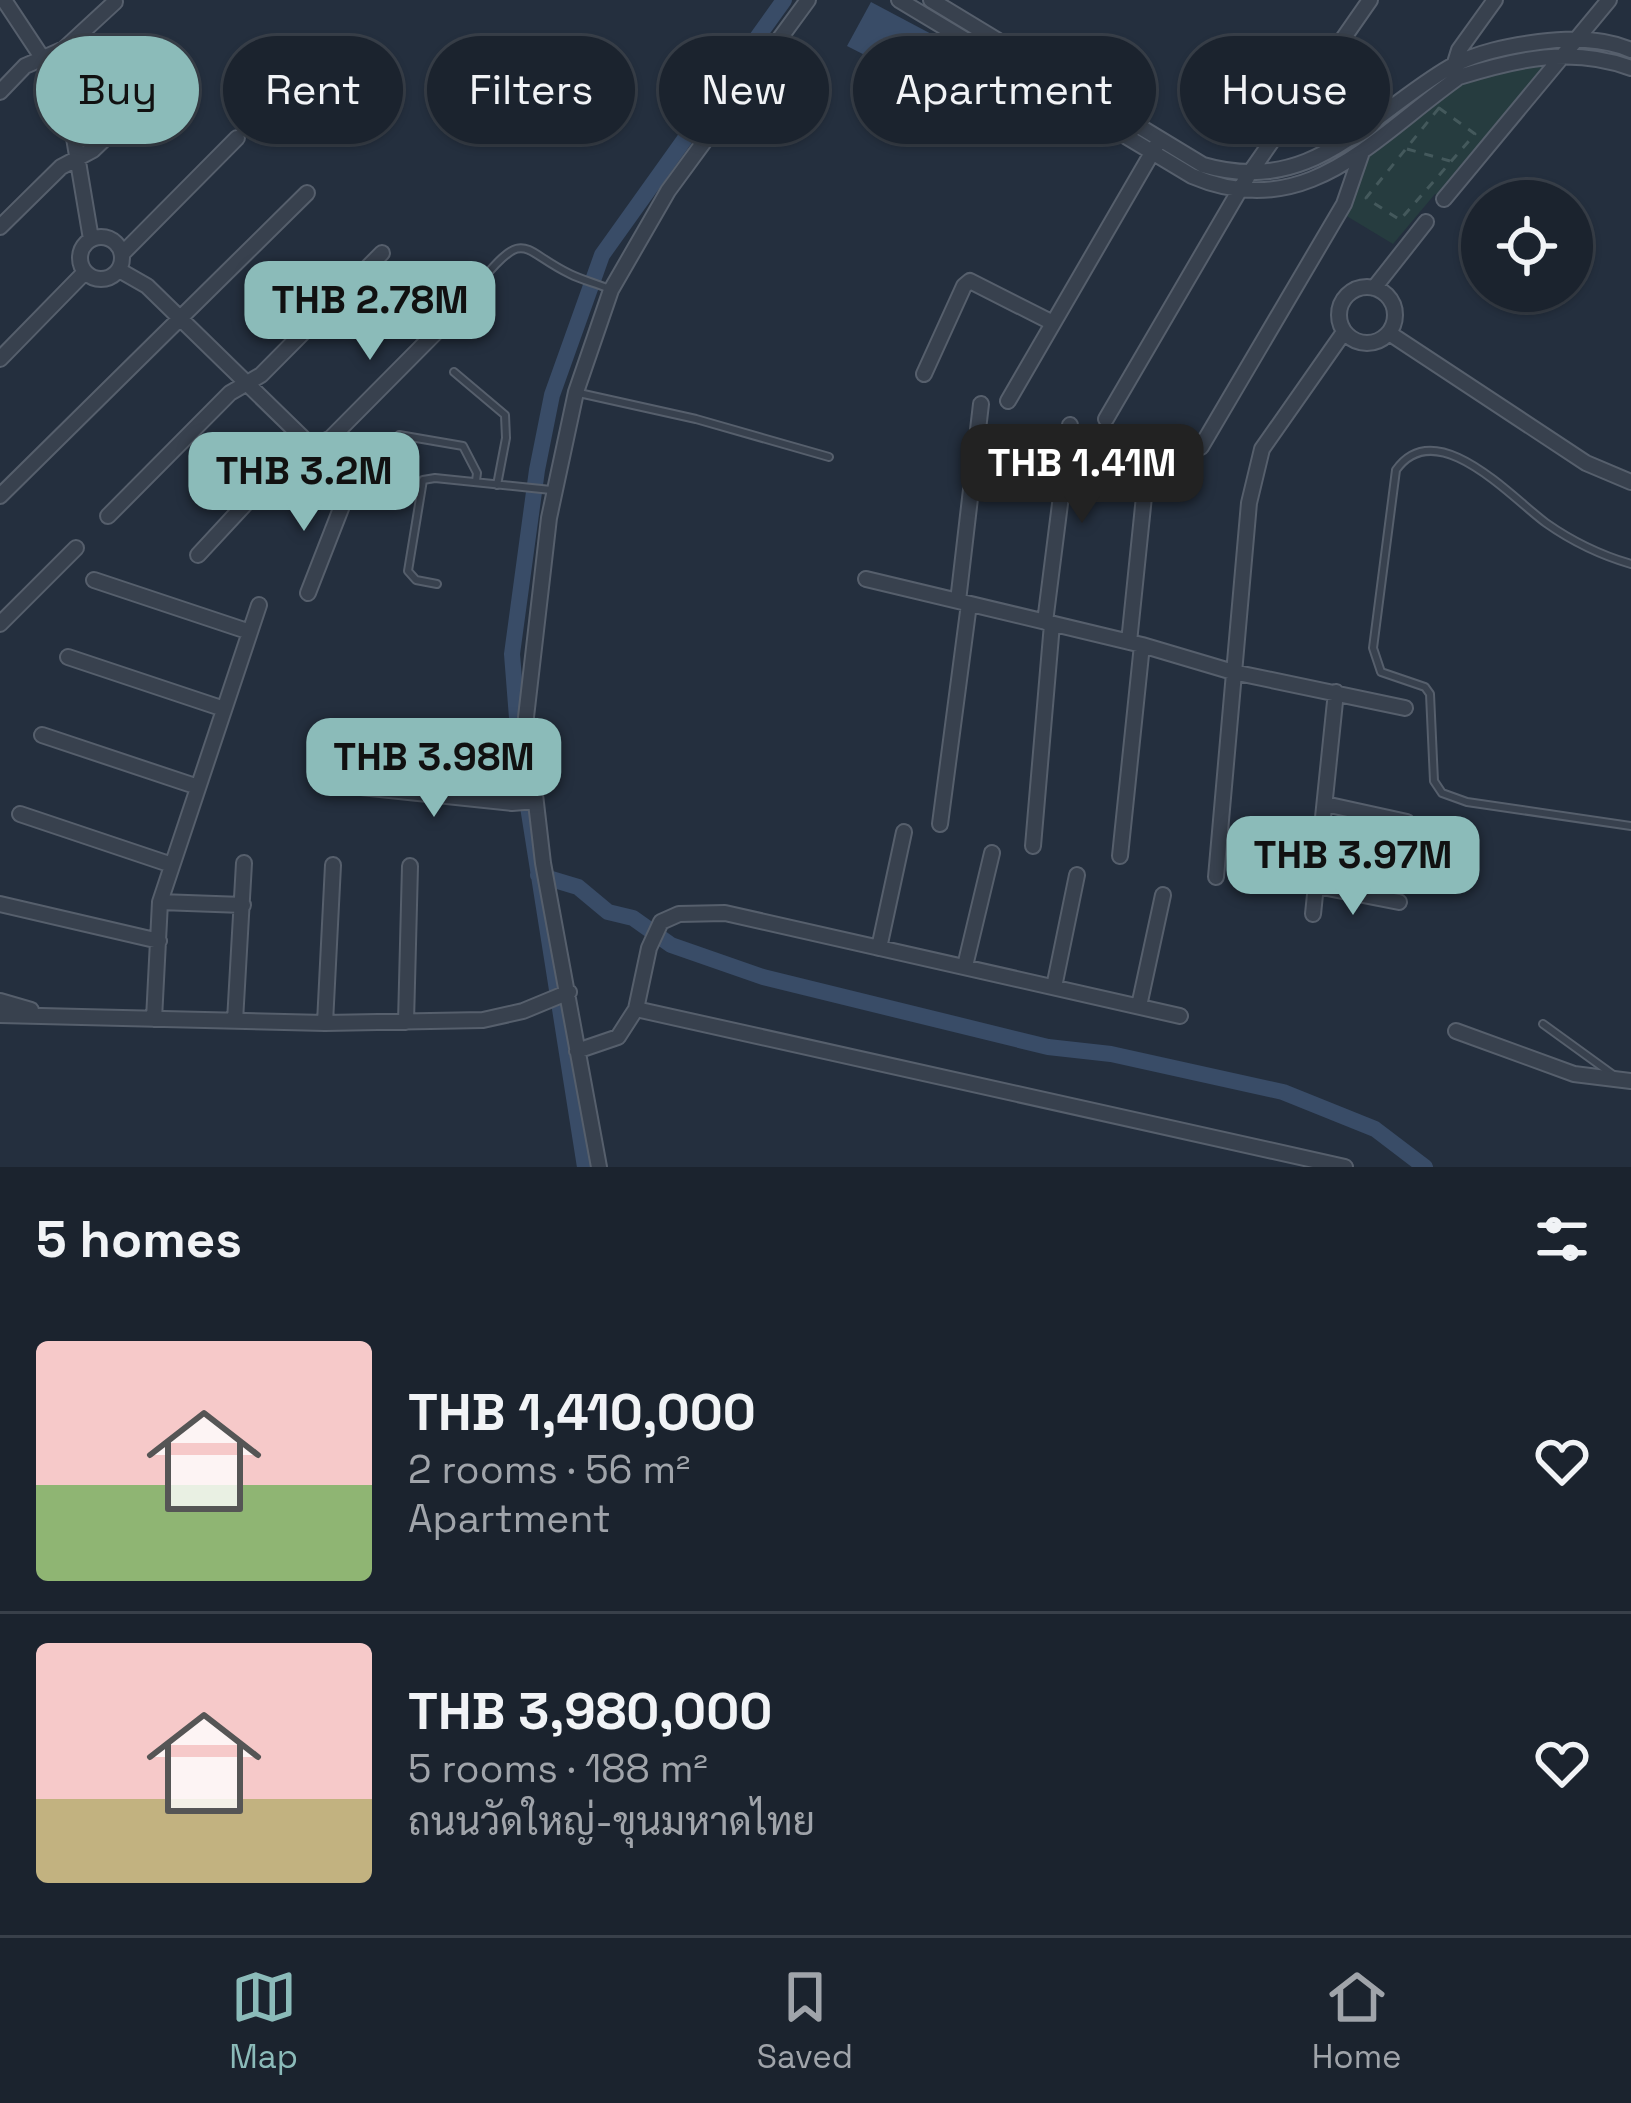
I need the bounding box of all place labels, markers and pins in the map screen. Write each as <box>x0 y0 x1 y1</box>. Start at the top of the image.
pin: THB 2.78M <box>233 261 507 363</box>
pin: THB 1.41M <box>945 424 1219 526</box>
pin: THB 3.2M <box>180 432 428 534</box>
pin: THB 3.98M <box>297 718 571 820</box>
pin: THB 3.97M <box>1216 816 1490 918</box>

